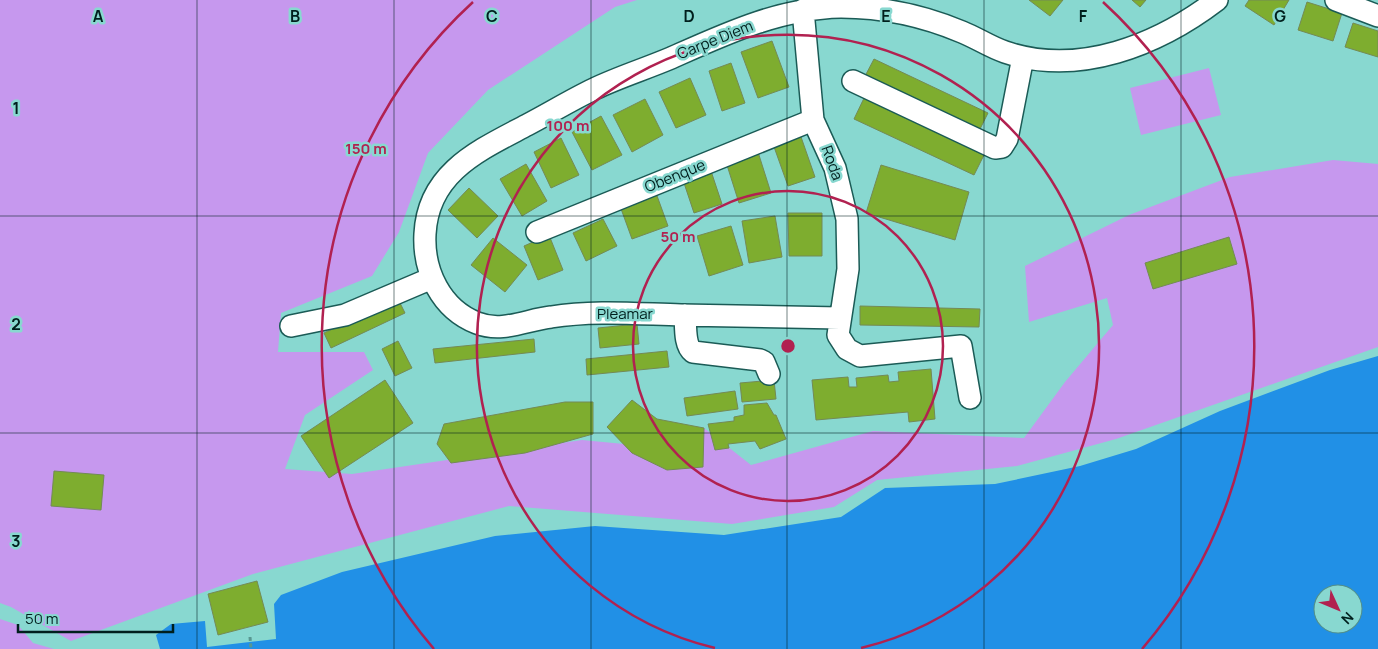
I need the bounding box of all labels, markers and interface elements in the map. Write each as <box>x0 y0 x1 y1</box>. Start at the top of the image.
text: A <box>93 5 104 27</box>
text: B <box>290 5 300 27</box>
text: C <box>486 5 498 27</box>
text: E <box>881 5 891 27</box>
text: F <box>1079 5 1088 27</box>
text: G <box>1274 5 1286 27</box>
street label: Carpe Diem <box>675 17 755 63</box>
text: 1 <box>12 97 20 119</box>
text: 100 m <box>547 115 589 136</box>
text: 150 m <box>345 138 387 159</box>
street label: Roda <box>817 143 848 183</box>
street label: Obenque <box>641 154 709 197</box>
text: 50 m <box>660 226 696 247</box>
street label: Pleamar <box>597 303 654 324</box>
text: 2 <box>11 313 21 335</box>
centre of rings <box>779 337 797 355</box>
text: 3 <box>11 530 21 552</box>
north arrow <box>1313 584 1363 634</box>
scale bar <box>18 602 172 634</box>
text: 50 m <box>25 608 59 629</box>
text: N <box>1337 608 1358 629</box>

